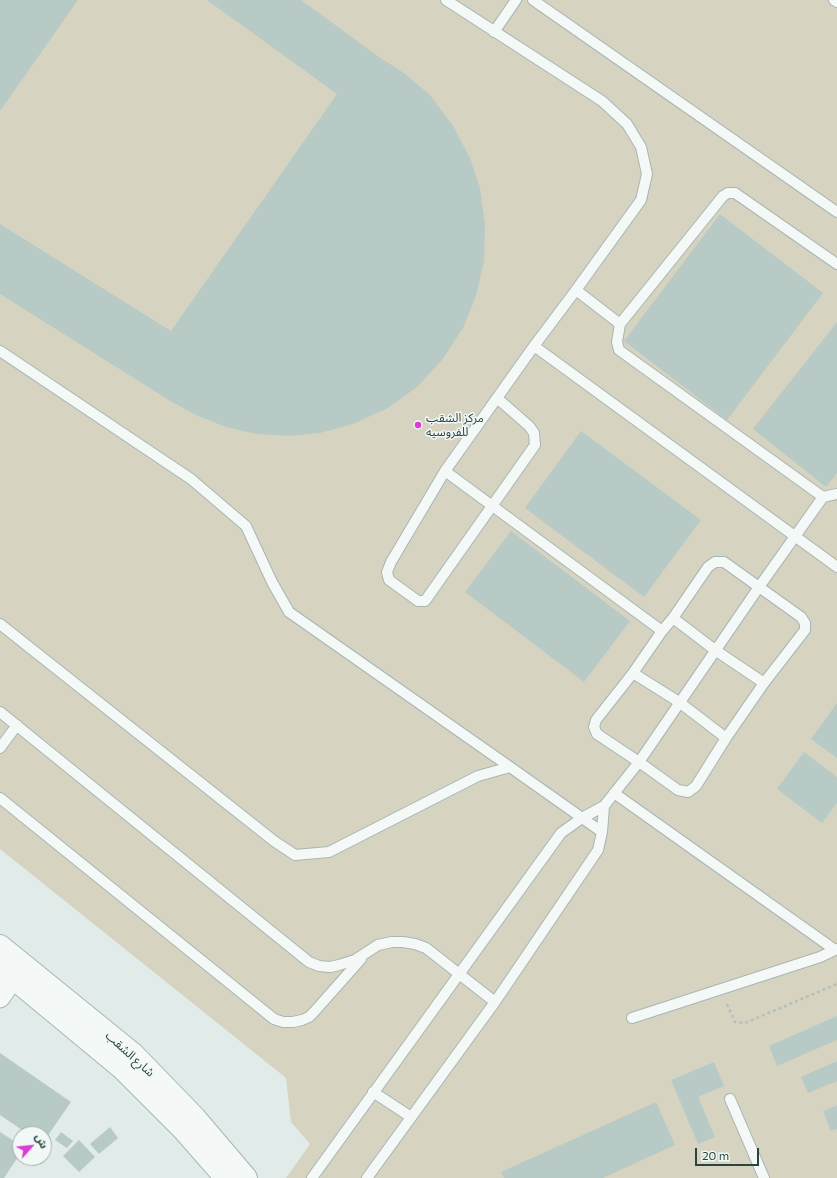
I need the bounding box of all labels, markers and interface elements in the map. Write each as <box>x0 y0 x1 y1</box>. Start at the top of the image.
place label: مركز الشقب للفروسيه <box>426 411 484 439</box>
marker: مركز الشقب للفروسيه <box>413 420 423 430</box>
street label: شارع الشقب <box>103 1028 157 1080</box>
north arrow <box>12 1126 52 1166</box>
text: ش <box>33 1131 51 1150</box>
scale bar <box>697 1140 761 1166</box>
text: 20 m <box>702 1148 729 1162</box>

